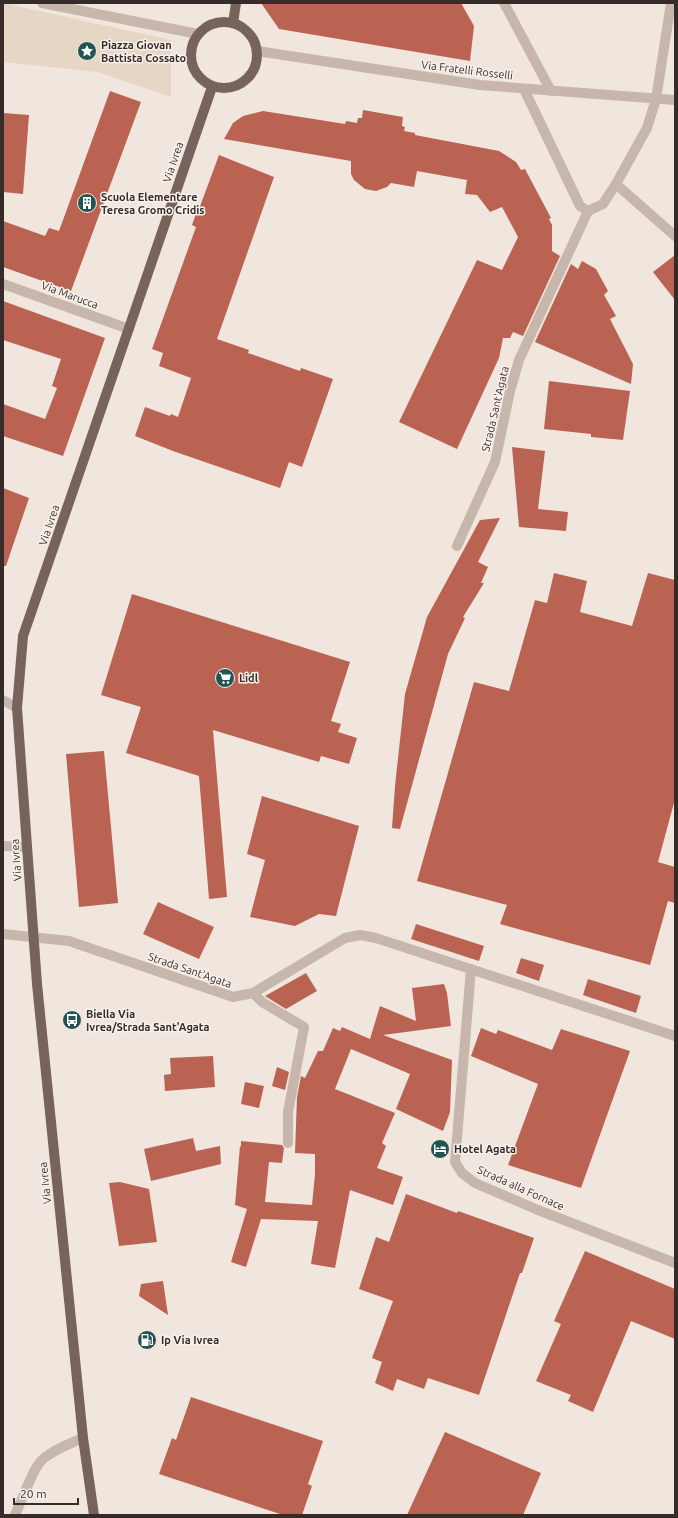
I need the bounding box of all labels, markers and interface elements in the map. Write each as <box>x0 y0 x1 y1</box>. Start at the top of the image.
place label: Piazza Giovan Battista Cossato <box>101 39 187 64</box>
place icon: Piazza Giovan Battista Cossato <box>76 40 98 62</box>
street label: Via Fratelli Rosselli <box>420 58 514 82</box>
street label: Via Ivrea <box>160 140 186 184</box>
place label: Scuola Elementare Teresa Gromo Cridis <box>101 191 205 216</box>
building icon: Scuola Elementare Teresa Gromo Cridis <box>76 192 98 214</box>
street label: Via Marucca <box>40 279 100 311</box>
street label: Strada Sant'Agata <box>479 365 511 453</box>
street label: Via Ivrea <box>36 503 62 547</box>
supermarket icon: Lidl <box>214 667 236 689</box>
place label: Lidl <box>239 672 259 684</box>
street label: Via Ivrea <box>9 839 23 881</box>
street label: Strada Sant'Agata <box>147 950 233 990</box>
place label: Biella Via Ivrea/Strada Sant'Agata <box>86 1008 209 1033</box>
bus stop icon: Biella Via Ivrea/Strada Sant'Agata <box>61 1009 83 1031</box>
hotel icon: Hotel Agata <box>429 1138 451 1160</box>
place label: Hotel Agata <box>454 1143 516 1155</box>
street label: Via Ivrea <box>37 1161 53 1205</box>
street label: Strada alla Fornace <box>476 1163 566 1213</box>
fuel station icon: Ip Via Ivrea <box>136 1329 158 1351</box>
place label: Ip Via Ivrea <box>161 1334 219 1346</box>
scale bar <box>14 1480 78 1506</box>
text: 20 m <box>20 1487 47 1500</box>

